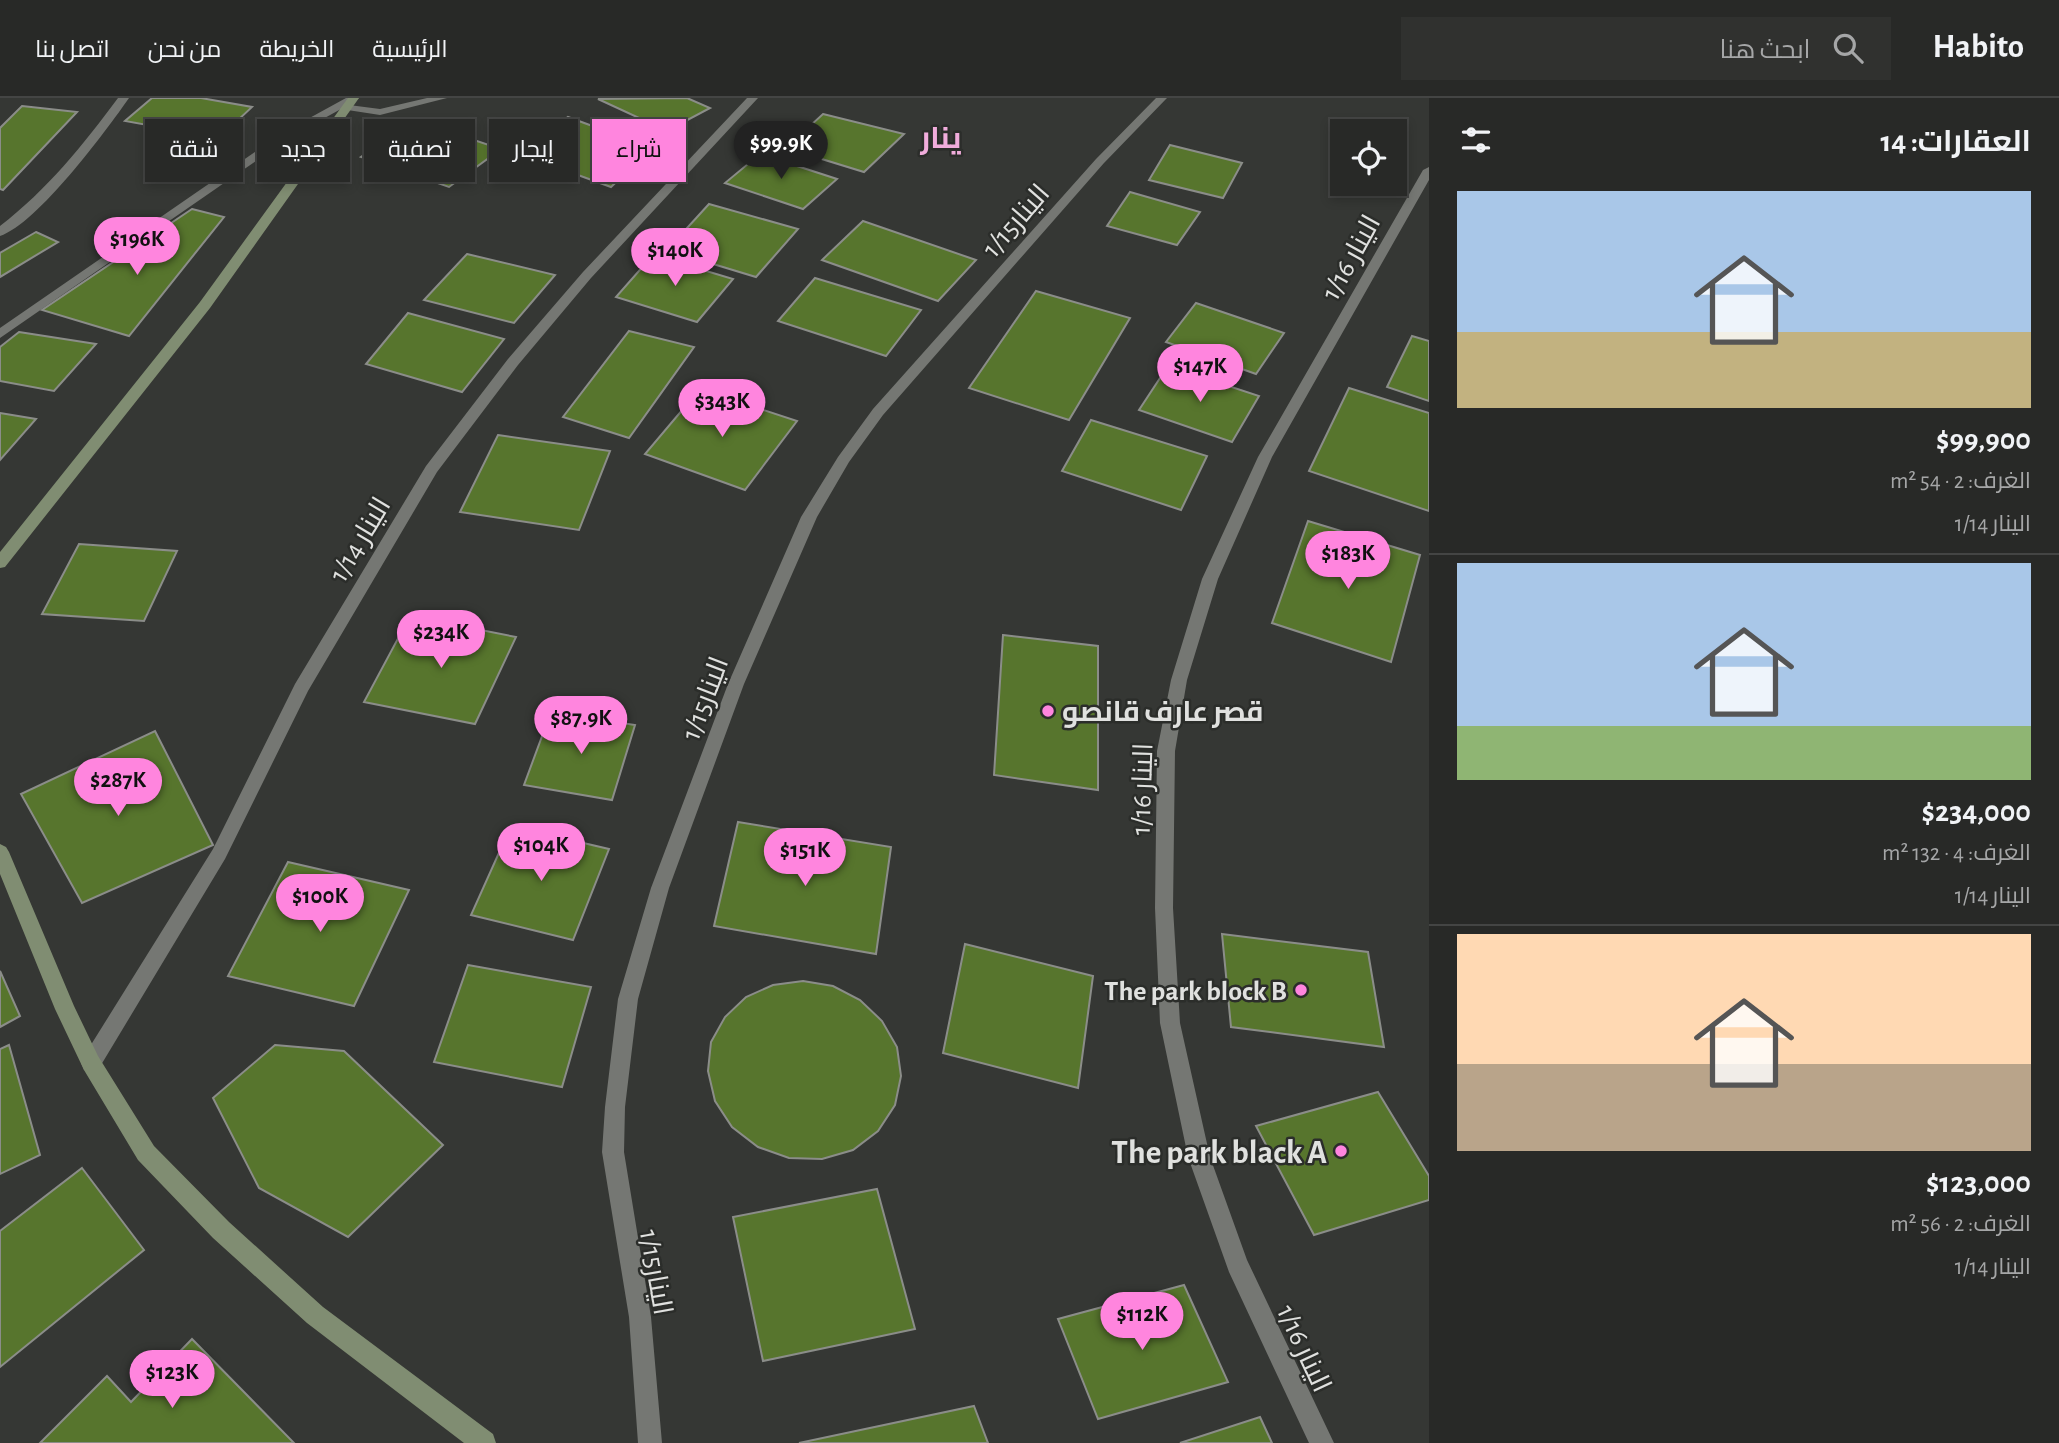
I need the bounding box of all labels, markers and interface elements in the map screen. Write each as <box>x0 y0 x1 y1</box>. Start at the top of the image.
search box <box>1401 17 1891 80</box>
icon: search <box>1829 29 1867 67</box>
text: Habito <box>1933 31 2024 64</box>
text: ابحث هنا <box>1719 37 1811 63</box>
text: اتصل بنا <box>35 38 110 62</box>
text: من نحن <box>148 38 221 62</box>
text: الخريطة <box>259 38 334 62</box>
text: الرئيسية <box>372 38 448 62</box>
chip: شقة <box>145 119 243 182</box>
chip: جديد <box>257 119 350 182</box>
chip: تصفية <box>364 119 475 182</box>
chip: إيجار <box>489 119 578 182</box>
chip: شراء <box>592 119 686 182</box>
map controls <box>1330 119 1407 196</box>
button: locate <box>1330 119 1407 196</box>
icon: filters <box>1457 121 1495 159</box>
pin: $99.9K <box>724 122 838 181</box>
district label: ينار <box>919 124 962 155</box>
text: العقارات: 14 <box>1880 127 2031 157</box>
text: $99.9K <box>750 132 812 155</box>
street label: الينار1/15 <box>978 180 1055 263</box>
street label: الينار 1/16 <box>1317 211 1386 305</box>
pin: $196K <box>88 218 186 277</box>
text: $196K <box>110 228 164 251</box>
pin: $140K <box>626 228 724 288</box>
icon: home <box>1681 237 1807 363</box>
text: $140K <box>647 239 703 262</box>
pin: $147K <box>1151 344 1249 404</box>
text: $147K <box>1173 355 1227 378</box>
pin: $343K <box>673 380 771 439</box>
text: $343K <box>694 390 750 413</box>
text: $99,900 <box>1936 425 2031 455</box>
text: الغرف: 2 · 54 m² <box>1890 470 2031 493</box>
street label: الينار 1/14 <box>325 493 397 587</box>
text: الينار 1/14 <box>1955 513 2031 536</box>
pin: $183K <box>1299 532 1397 591</box>
text: $183K <box>1321 542 1375 565</box>
icon: home <box>1681 609 1807 735</box>
pin: $234K <box>392 610 490 670</box>
text: $234K <box>413 621 469 644</box>
street label: الينار1/15 <box>677 653 734 744</box>
pin: $87.9K <box>524 696 638 756</box>
place label: قصر عارف قانصو <box>1062 699 1264 728</box>
marker: قصر عارف قانصو <box>1040 703 1056 719</box>
text: $87.9K <box>550 707 612 730</box>
street label: الينار 1/16 <box>1127 742 1159 836</box>
pin: $287K <box>69 758 167 818</box>
text: $287K <box>90 769 146 792</box>
text: $234,000 <box>1922 797 2031 827</box>
pin: $104K <box>492 824 590 883</box>
pin: $151K <box>756 828 854 888</box>
text: $104K <box>513 834 569 857</box>
text: $151K <box>780 839 830 862</box>
text: الغرف: 4 · 132 m² <box>1882 842 2031 865</box>
pin: $100K <box>271 874 369 934</box>
text: $100K <box>292 885 348 908</box>
text: الينار 1/14 <box>1955 885 2031 908</box>
place label: The park block B <box>1104 978 1287 1006</box>
icon: home <box>1681 980 1807 1106</box>
marker: The park block B <box>1293 982 1309 998</box>
place label: The park black A <box>1111 1137 1327 1170</box>
marker: The park black A <box>1333 1143 1349 1159</box>
text: $123,000 <box>1926 1168 2031 1198</box>
text: الغرف: 2 · 56 m² <box>1890 1213 2031 1236</box>
street label: الينار1/15 <box>634 1227 676 1317</box>
text: الينار 1/14 <box>1955 1256 2031 1279</box>
pin: $112K <box>1093 1292 1191 1352</box>
street label: الينار 1/16 <box>1271 1301 1335 1397</box>
text: $112K <box>1116 1303 1168 1326</box>
pin: $123K <box>123 1350 221 1410</box>
text: $123K <box>146 1361 198 1384</box>

